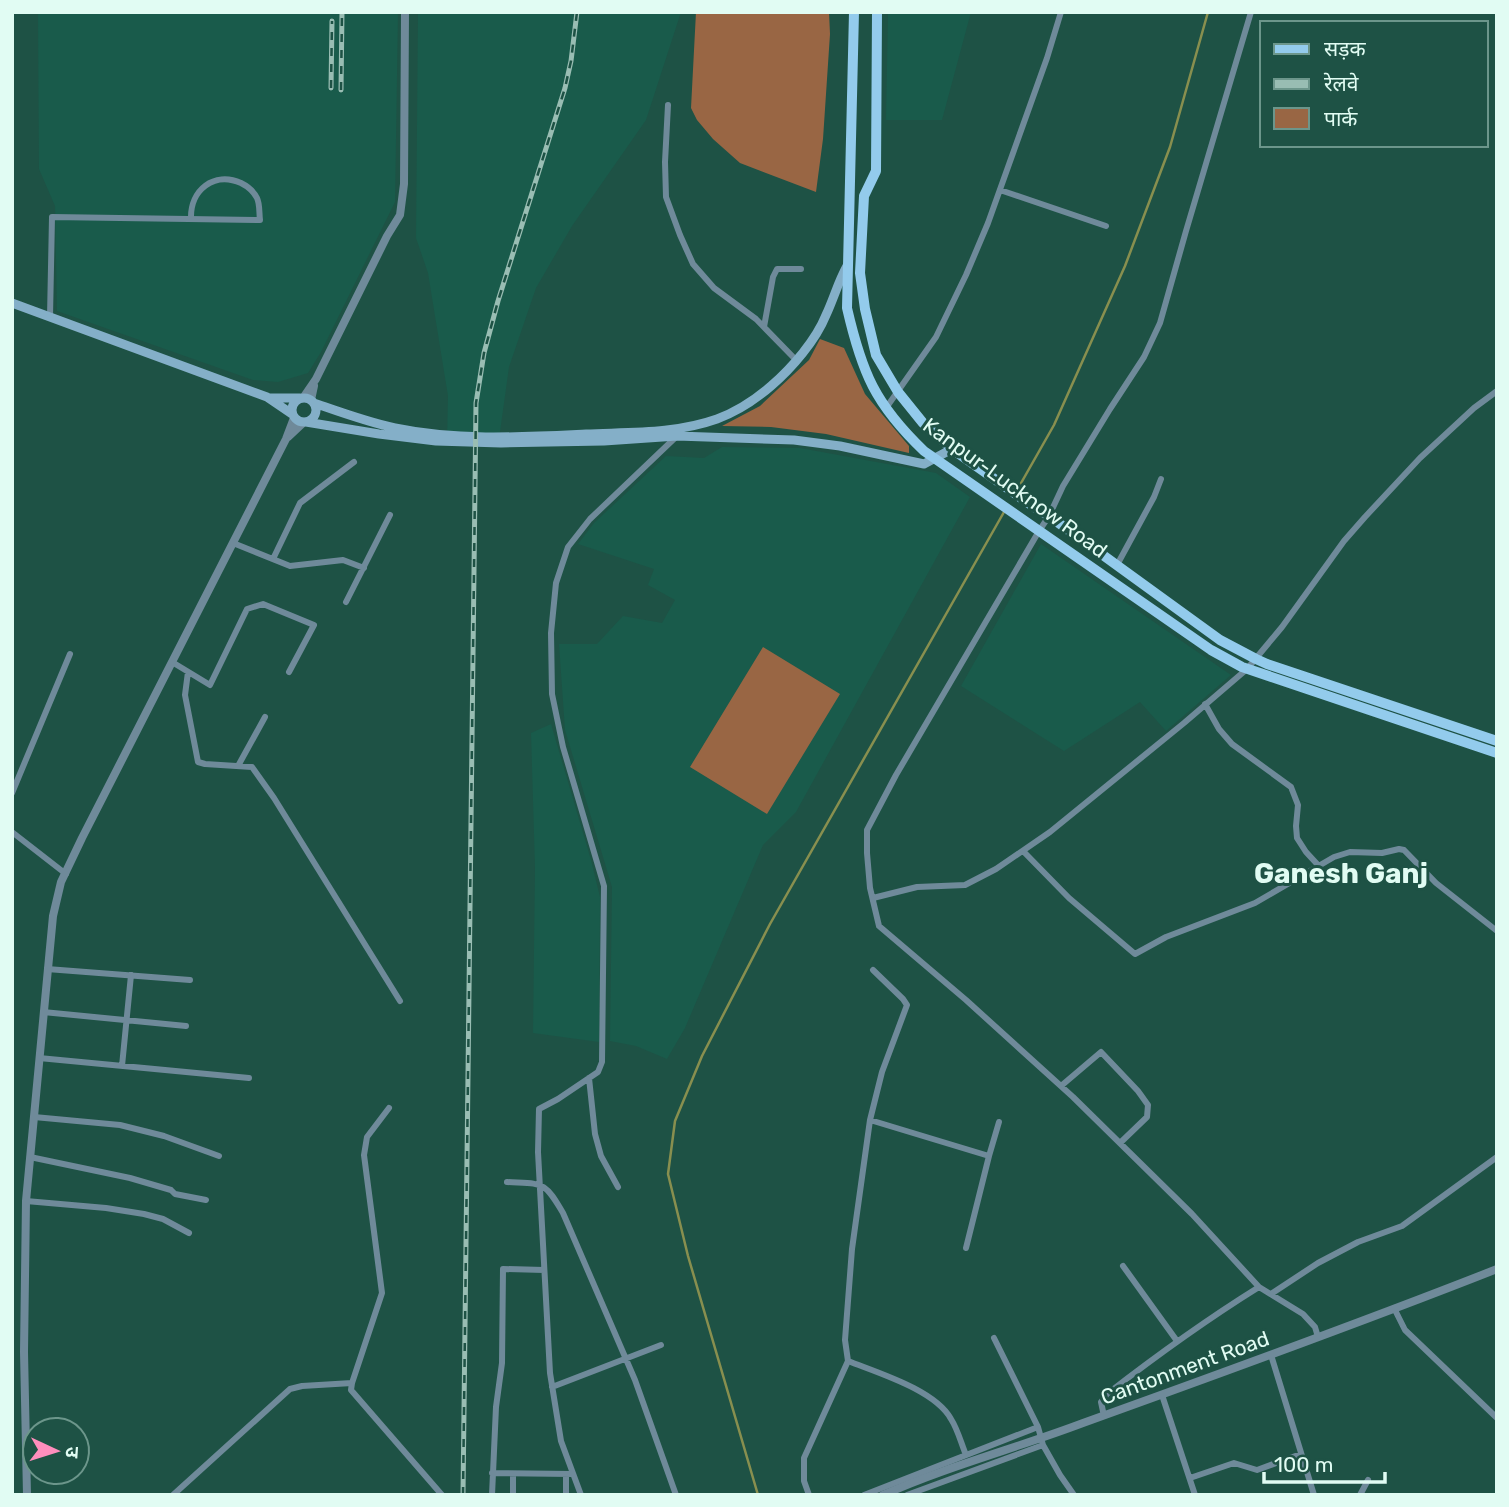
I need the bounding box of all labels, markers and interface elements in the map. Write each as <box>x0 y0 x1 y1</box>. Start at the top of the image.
legend <box>1260 21 1488 147</box>
text: सड़क <box>1324 36 1366 61</box>
text: रेलवे <box>1323 71 1359 96</box>
text: पार्क <box>1324 106 1358 131</box>
street label: Kanpur-Lucknow Road <box>918 412 1112 563</box>
district label: Ganesh Ganj <box>1254 857 1428 890</box>
street label: Cantonment Road <box>1097 1325 1272 1410</box>
north arrow <box>21 1416 91 1486</box>
scale bar <box>1264 1440 1385 1484</box>
text: उ <box>61 1446 84 1459</box>
text: 100 m <box>1274 1452 1333 1477</box>

